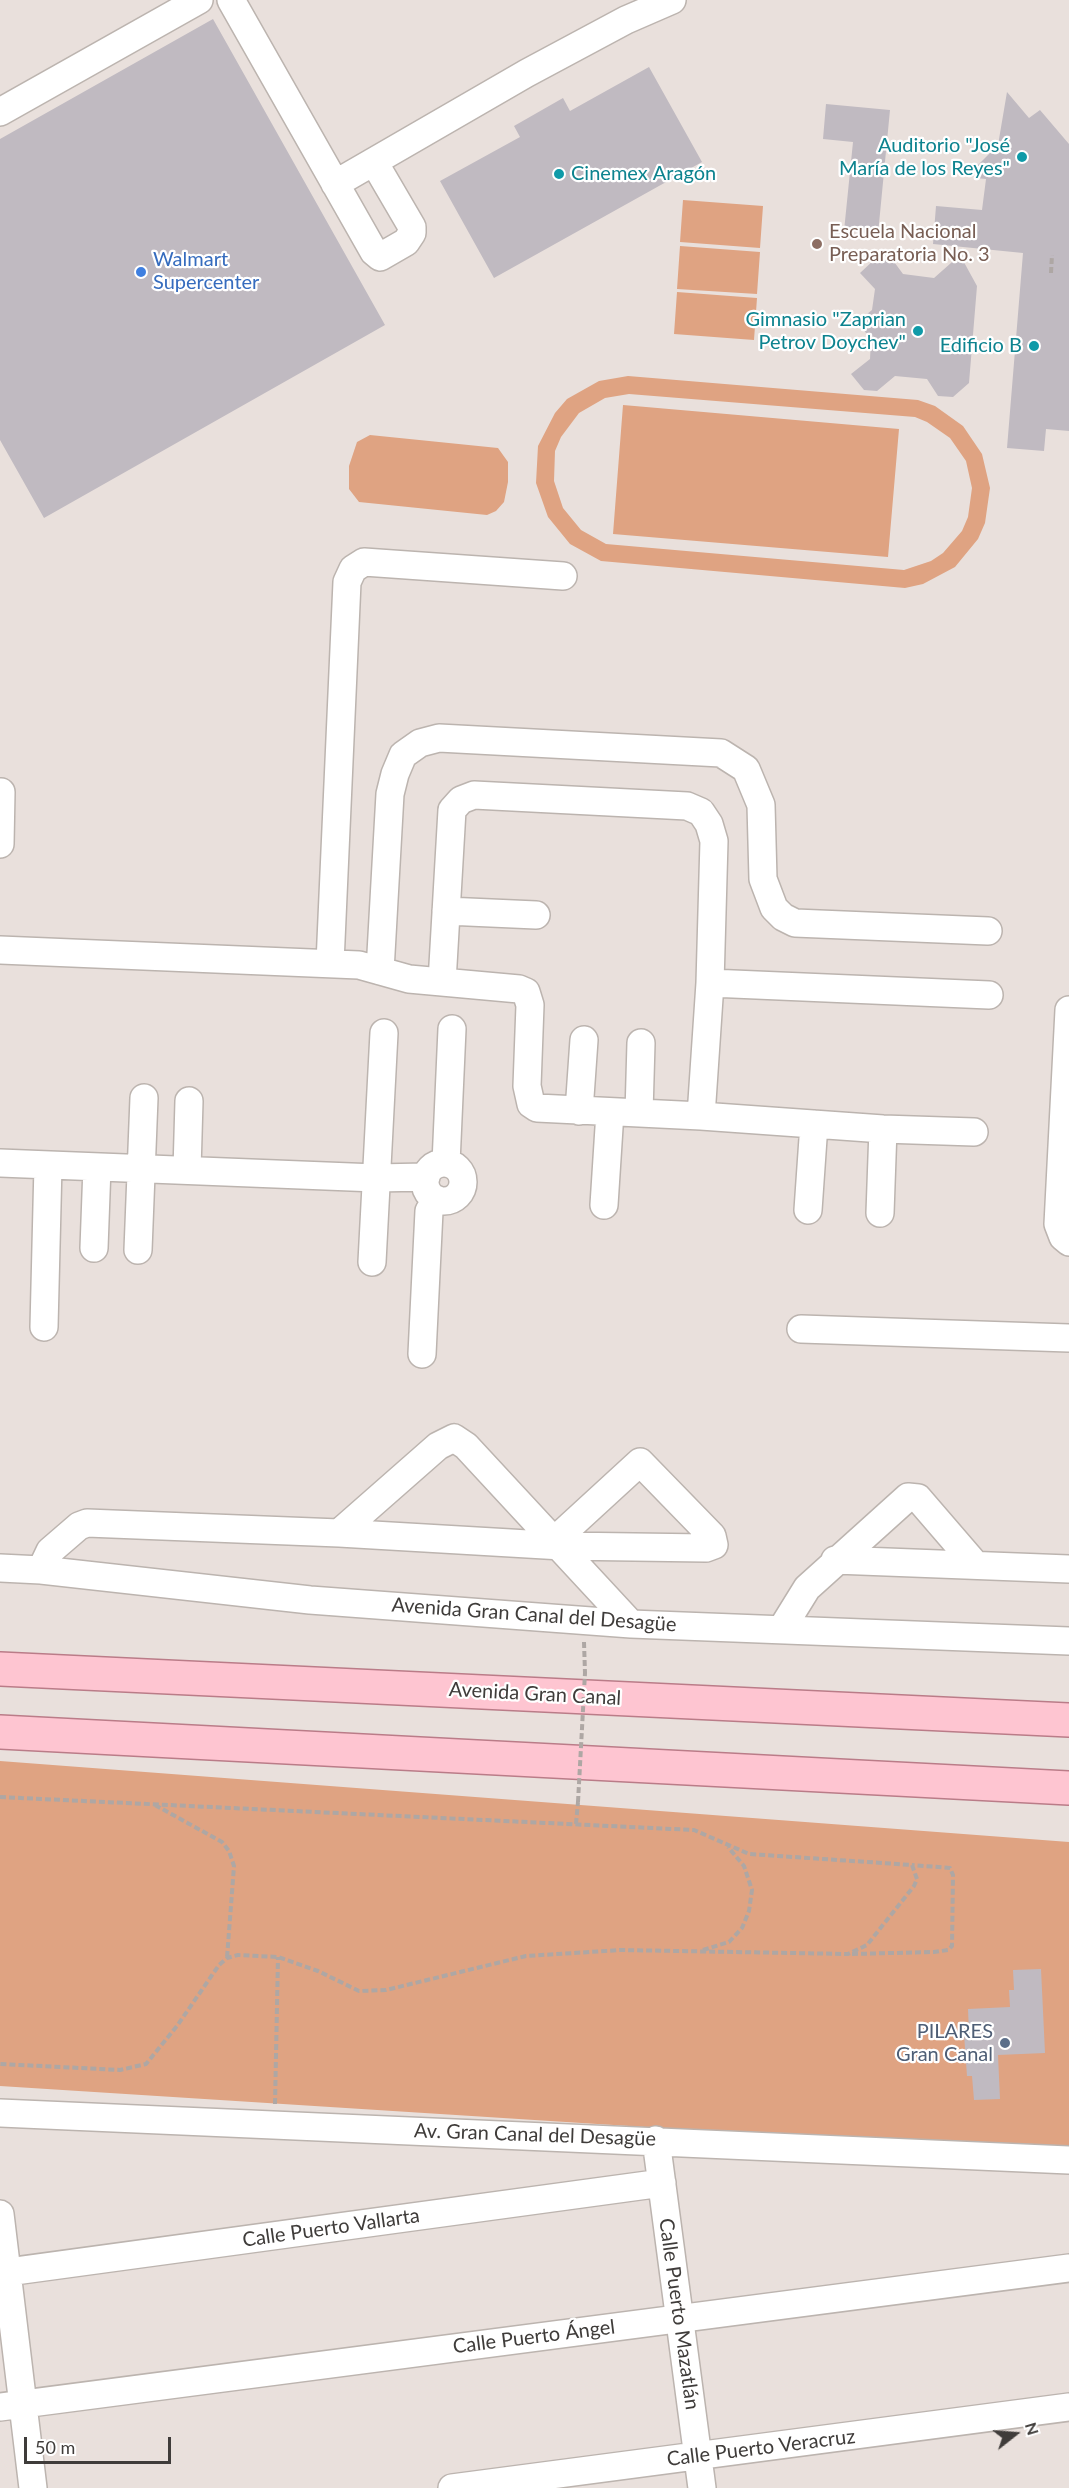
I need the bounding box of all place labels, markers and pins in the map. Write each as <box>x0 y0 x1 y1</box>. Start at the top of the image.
place label: Auditorio "José María de los Reyes" <box>839 134 1010 181</box>
marker: Auditorio "José María de los Reyes" <box>1015 150 1029 164</box>
place label: Cinemex Aragón <box>571 162 716 186</box>
marker: Cinemex Aragón <box>552 167 566 181</box>
place label: Escuela Nacional Preparatoria No. 3 <box>829 220 990 267</box>
marker: Escuela Nacional Preparatoria No. 3 <box>810 237 824 251</box>
place label: Walmart Supercenter <box>153 248 259 295</box>
marker: Walmart Supercenter <box>134 265 148 279</box>
place label: Gimnasio "Zaprian Petrov Doychev" <box>745 308 906 355</box>
marker: Gimnasio "Zaprian Petrov Doychev" <box>911 324 925 338</box>
place label: Edificio B <box>940 334 1022 358</box>
marker: Edificio B <box>1027 339 1041 353</box>
place label: PILARES Gran Canal <box>896 2020 993 2067</box>
marker: PILARES Gran Canal <box>998 2036 1012 2050</box>

